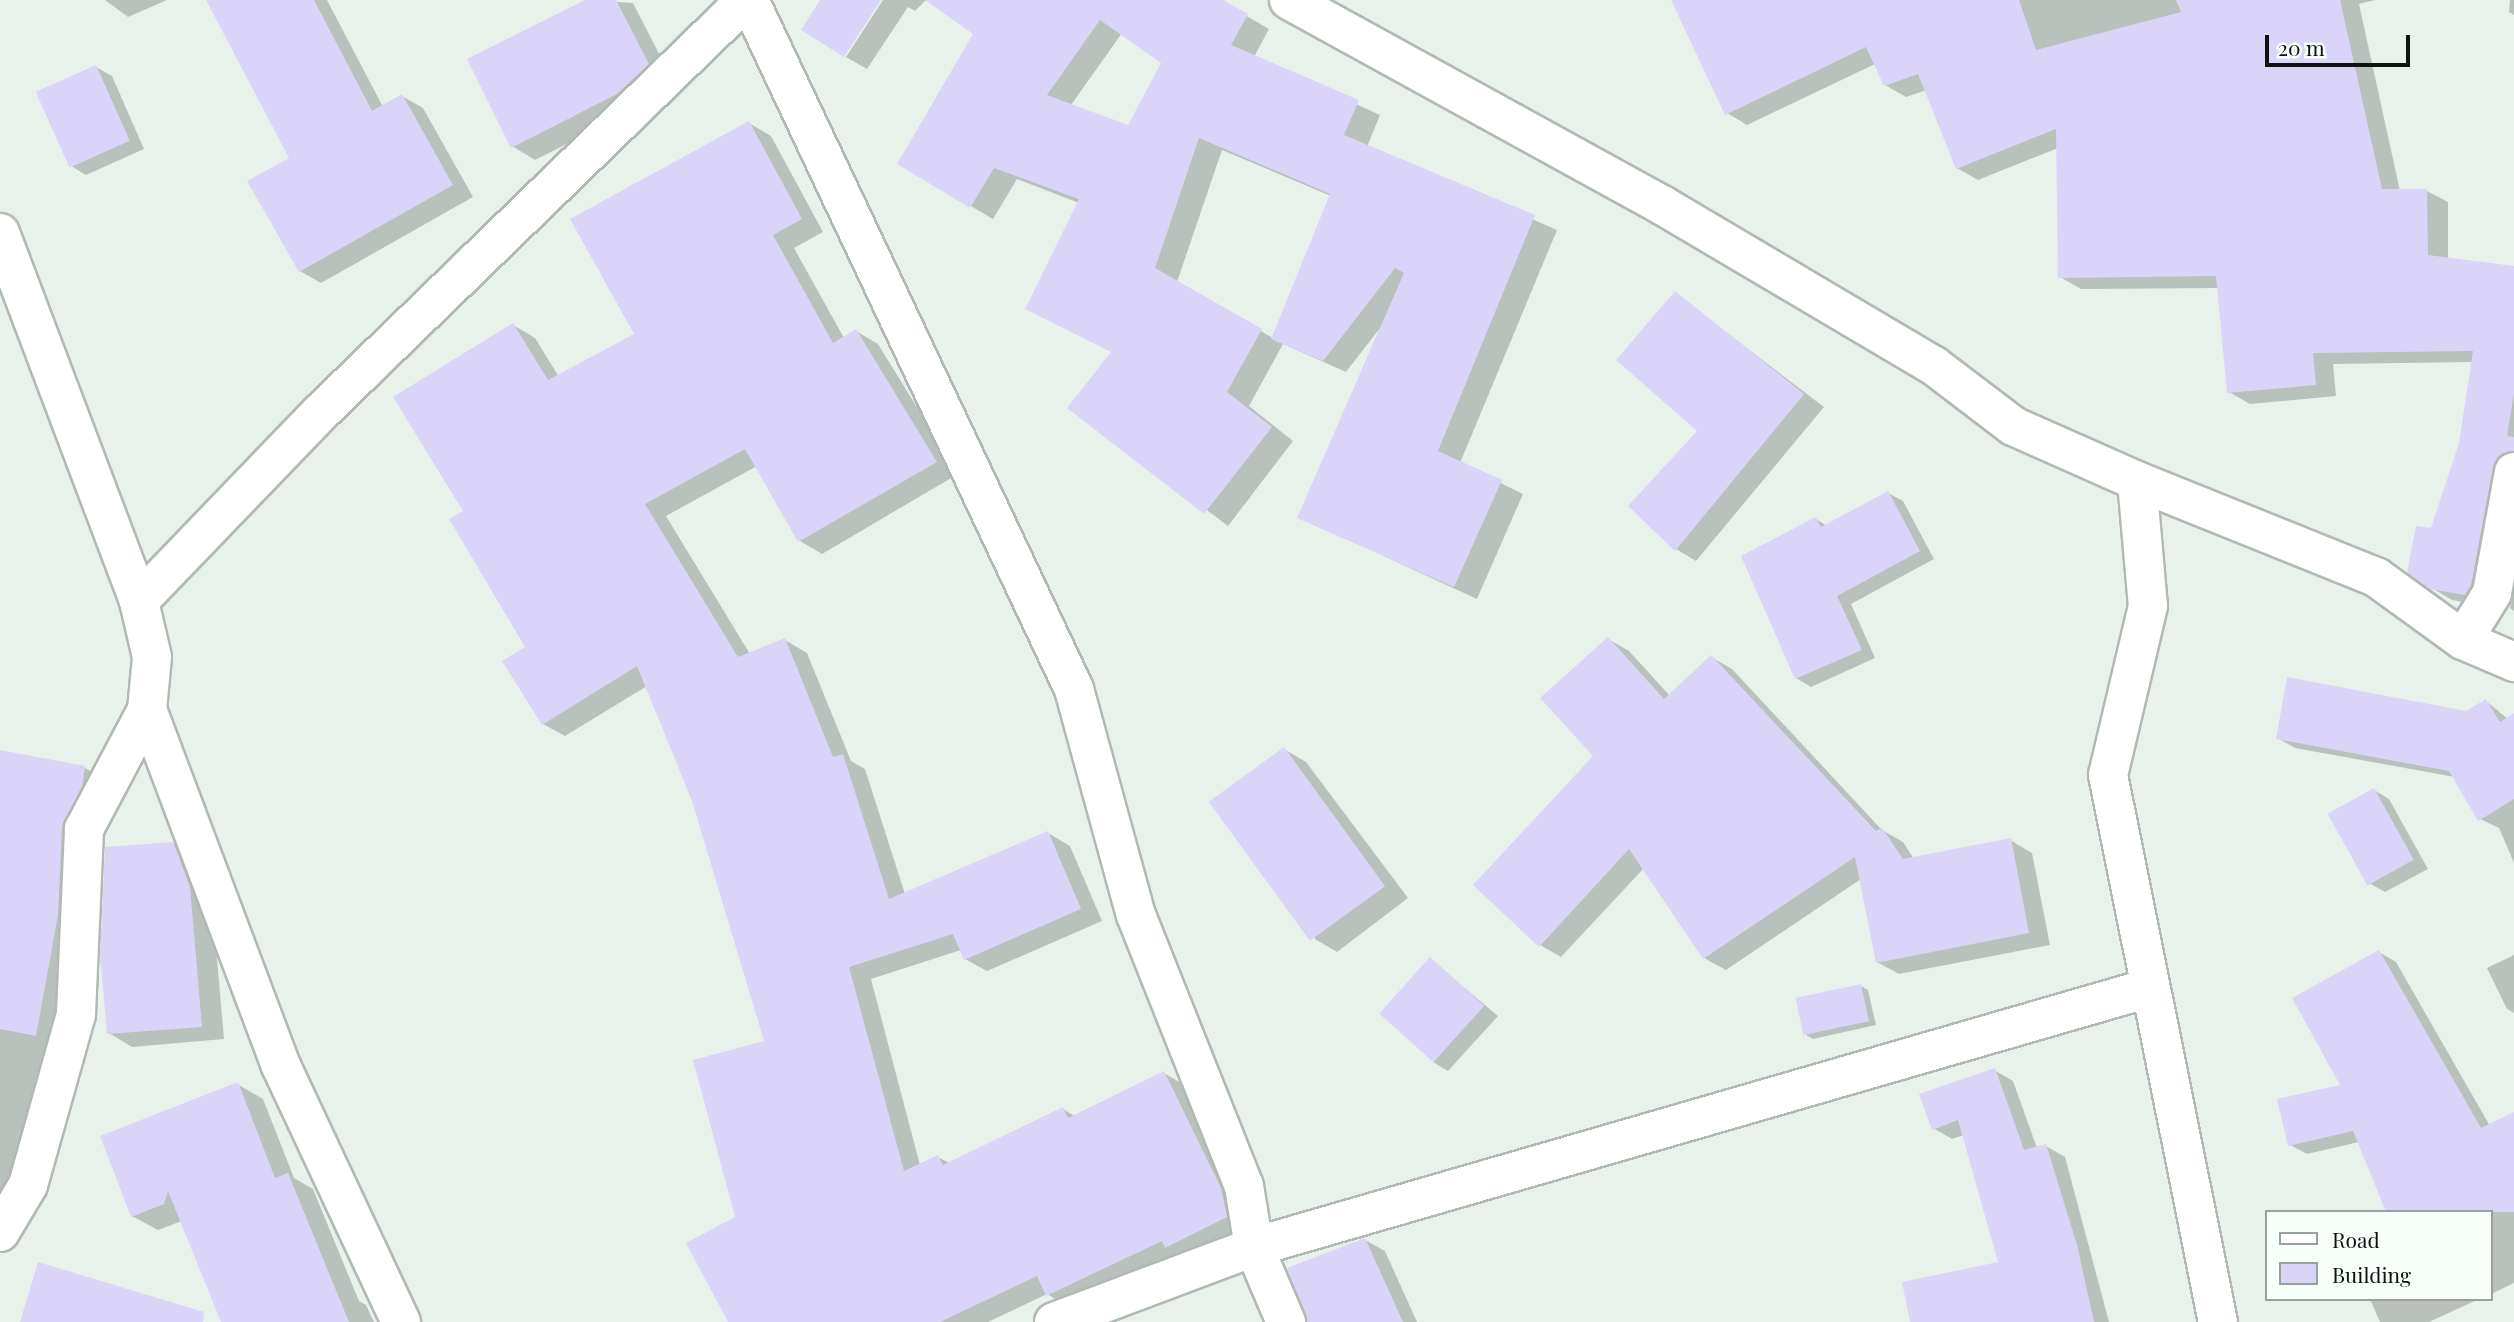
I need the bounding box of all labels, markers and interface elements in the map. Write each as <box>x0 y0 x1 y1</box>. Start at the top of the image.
scale bar <box>2269 21 2414 65</box>
text: 20 m <box>2278 33 2325 61</box>
legend <box>2266 1210 2493 1301</box>
text: Road <box>2332 1225 2380 1253</box>
text: Building <box>2332 1260 2411 1288</box>

